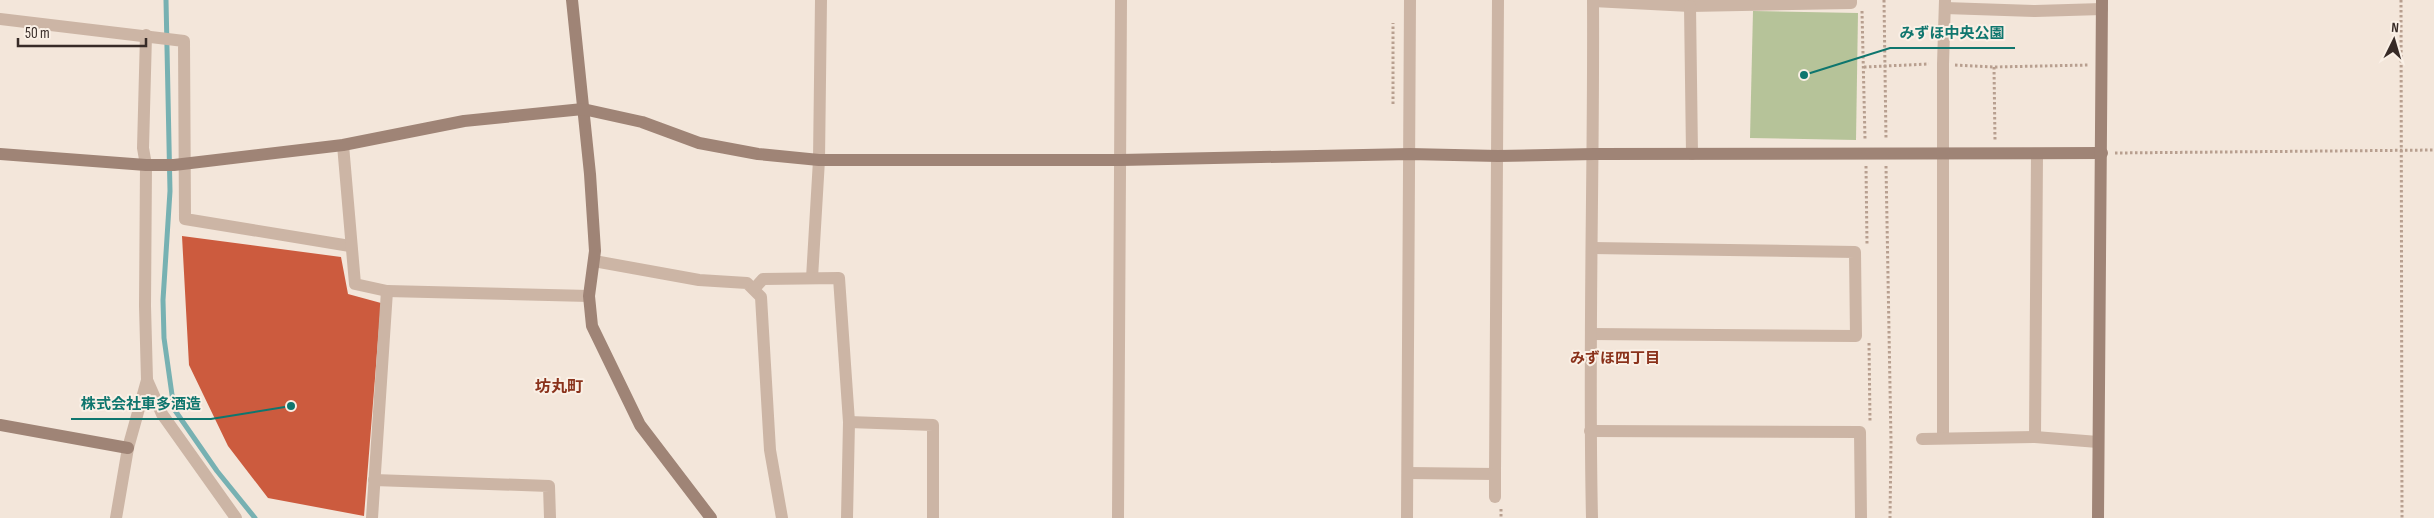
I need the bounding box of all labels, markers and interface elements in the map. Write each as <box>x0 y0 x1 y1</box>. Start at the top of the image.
scale bar <box>18 15 145 47</box>
north arrow <box>2369 15 2419 65</box>
callout: みずほ中央公園 <box>1890 18 2015 48</box>
text: N <box>2391 19 2400 36</box>
text: 50 m <box>25 24 50 43</box>
text: みずほ中央公園 <box>1899 24 2005 43</box>
district label: みずほ四丁目 <box>1570 349 1660 368</box>
district label: 坊丸町 <box>535 378 583 397</box>
callout: 株式会社車多酒造 <box>71 389 211 419</box>
text: 株式会社車多酒造 <box>81 395 201 414</box>

